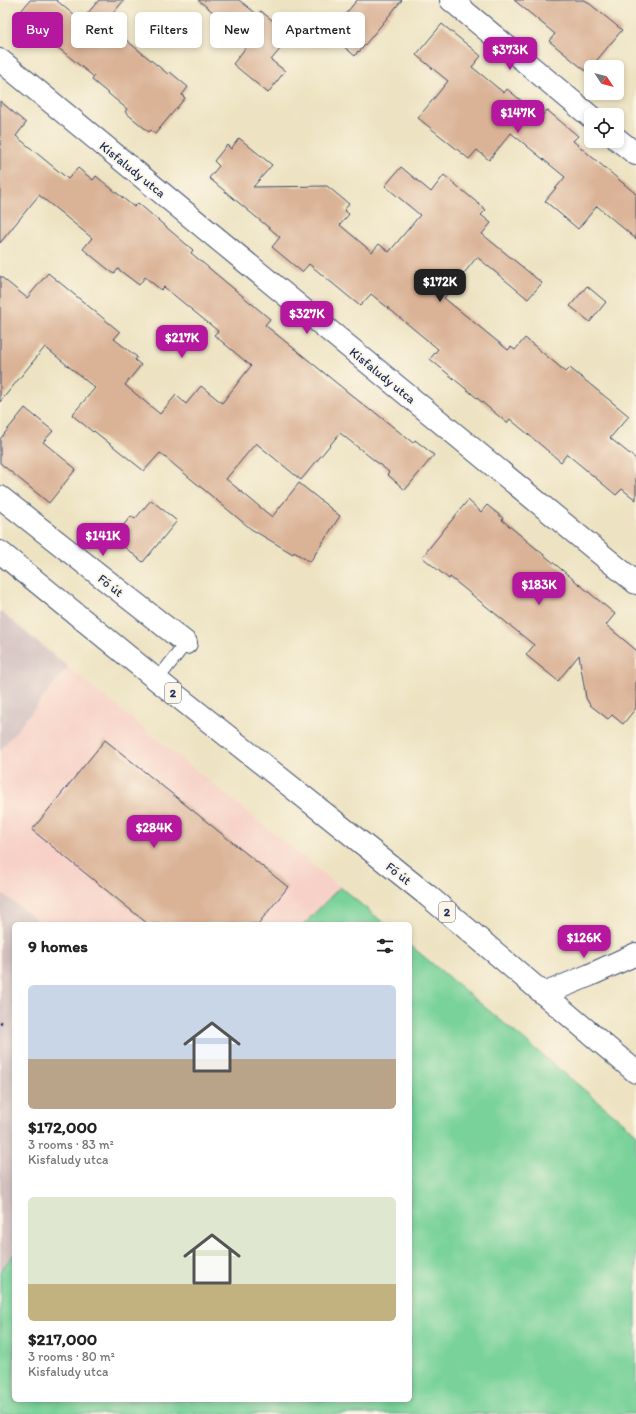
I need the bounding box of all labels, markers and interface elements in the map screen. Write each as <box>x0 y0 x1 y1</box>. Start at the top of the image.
chip: Buy <box>12 12 63 48</box>
chip: Rent <box>71 12 127 48</box>
chip: Filters <box>135 12 202 48</box>
chip: New <box>210 12 264 48</box>
chip: Apartment <box>272 12 365 48</box>
pin: $373K <box>482 37 538 71</box>
text: $373K <box>492 42 528 57</box>
north arrow <box>584 60 624 100</box>
map controls <box>584 60 624 148</box>
pin: $147K <box>490 100 546 134</box>
text: $147K <box>500 105 536 120</box>
button: locate <box>584 108 624 148</box>
street label: Kisfaludy utca <box>97 138 169 201</box>
pin: $172K <box>412 269 468 303</box>
text: $172K <box>423 274 457 289</box>
pin: $327K <box>279 301 335 335</box>
text: $327K <box>289 306 325 321</box>
pin: $217K <box>154 325 210 359</box>
text: $217K <box>165 330 199 345</box>
street label: Kisfaludy utca <box>347 344 419 407</box>
pin: $141K <box>75 523 131 557</box>
text: $141K <box>86 528 120 543</box>
street label: Fő út <box>95 571 126 600</box>
pin: $183K <box>511 572 567 606</box>
text: $183K <box>521 577 557 592</box>
road number: 2 <box>165 683 181 703</box>
pin: $284K <box>126 815 182 849</box>
text: $284K <box>136 820 172 835</box>
street label: Fő út <box>383 859 414 888</box>
road number: 2 <box>439 902 455 922</box>
pin: $126K <box>556 925 612 959</box>
text: $126K <box>567 930 601 945</box>
icon: filters <box>374 935 396 957</box>
text: 9 homes <box>28 936 88 956</box>
icon: home <box>176 1011 248 1083</box>
text: $172,000 <box>28 1117 97 1137</box>
text: 3 rooms · 83 m² <box>28 1137 114 1152</box>
text: Kisfaludy utca <box>28 1152 108 1167</box>
icon: home <box>176 1223 248 1295</box>
text: $217,000 <box>28 1329 97 1349</box>
text: 3 rooms · 80 m² <box>28 1349 115 1364</box>
text: Kisfaludy utca <box>28 1364 108 1379</box>

